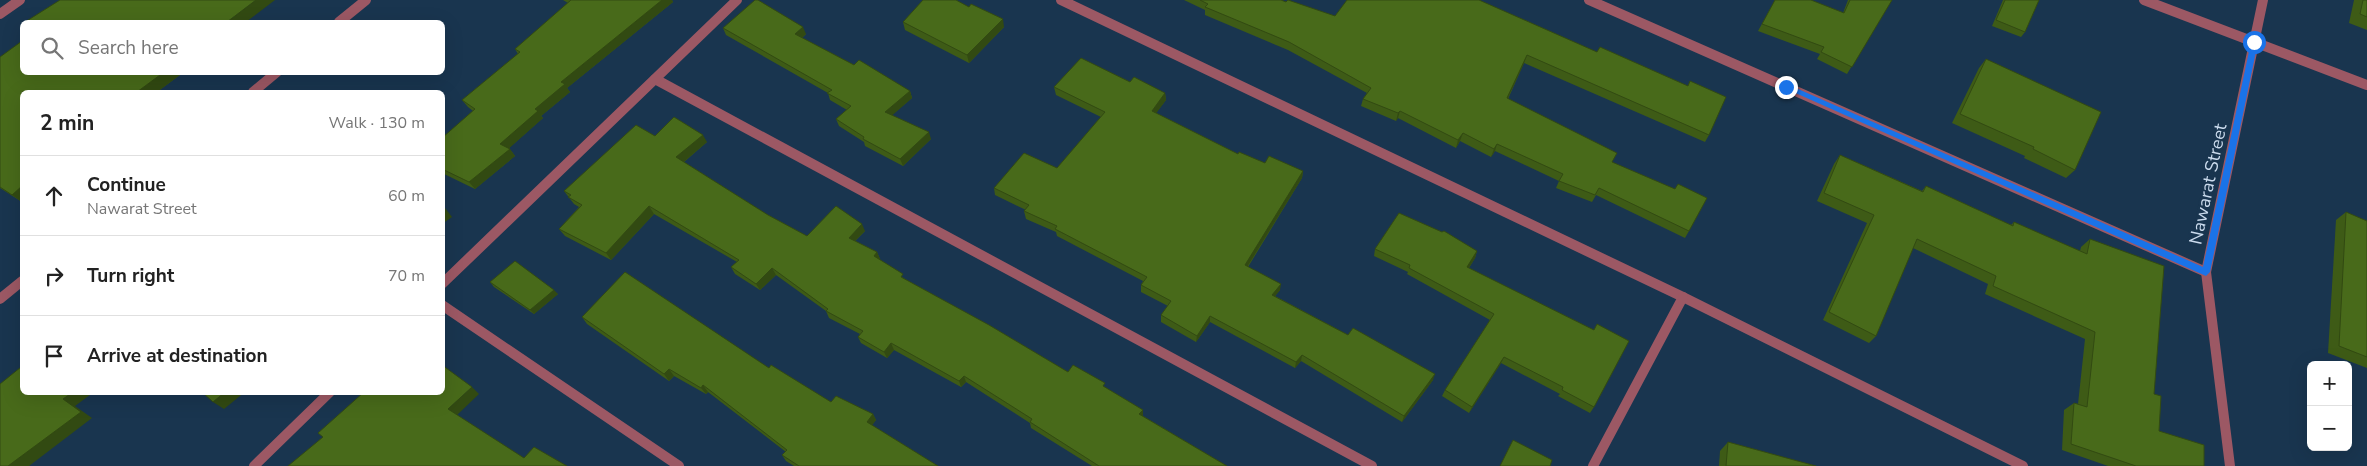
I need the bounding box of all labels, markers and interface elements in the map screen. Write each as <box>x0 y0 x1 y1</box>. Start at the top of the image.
search box <box>20 20 445 75</box>
route start <box>2243 31 2266 54</box>
icon: search <box>38 34 66 62</box>
text: Search here <box>78 35 179 61</box>
route end <box>1775 76 1798 99</box>
text: 2 min <box>40 109 94 137</box>
text: Walk · 130 m <box>329 112 425 134</box>
street label: Nawarat Street <box>2183 121 2233 247</box>
text: Continue <box>87 172 166 198</box>
icon: ahead <box>40 182 68 210</box>
text: 60 m <box>388 185 425 207</box>
text: Nawarat Street <box>87 198 197 220</box>
icon: right <box>40 262 68 290</box>
text: Turn right <box>87 263 174 289</box>
text: 70 m <box>388 265 425 287</box>
icon: arrive <box>40 342 68 370</box>
text: Arrive at destination <box>87 343 268 369</box>
map controls <box>2307 361 2352 451</box>
button: + <box>2307 361 2352 406</box>
button: − <box>2307 406 2352 451</box>

